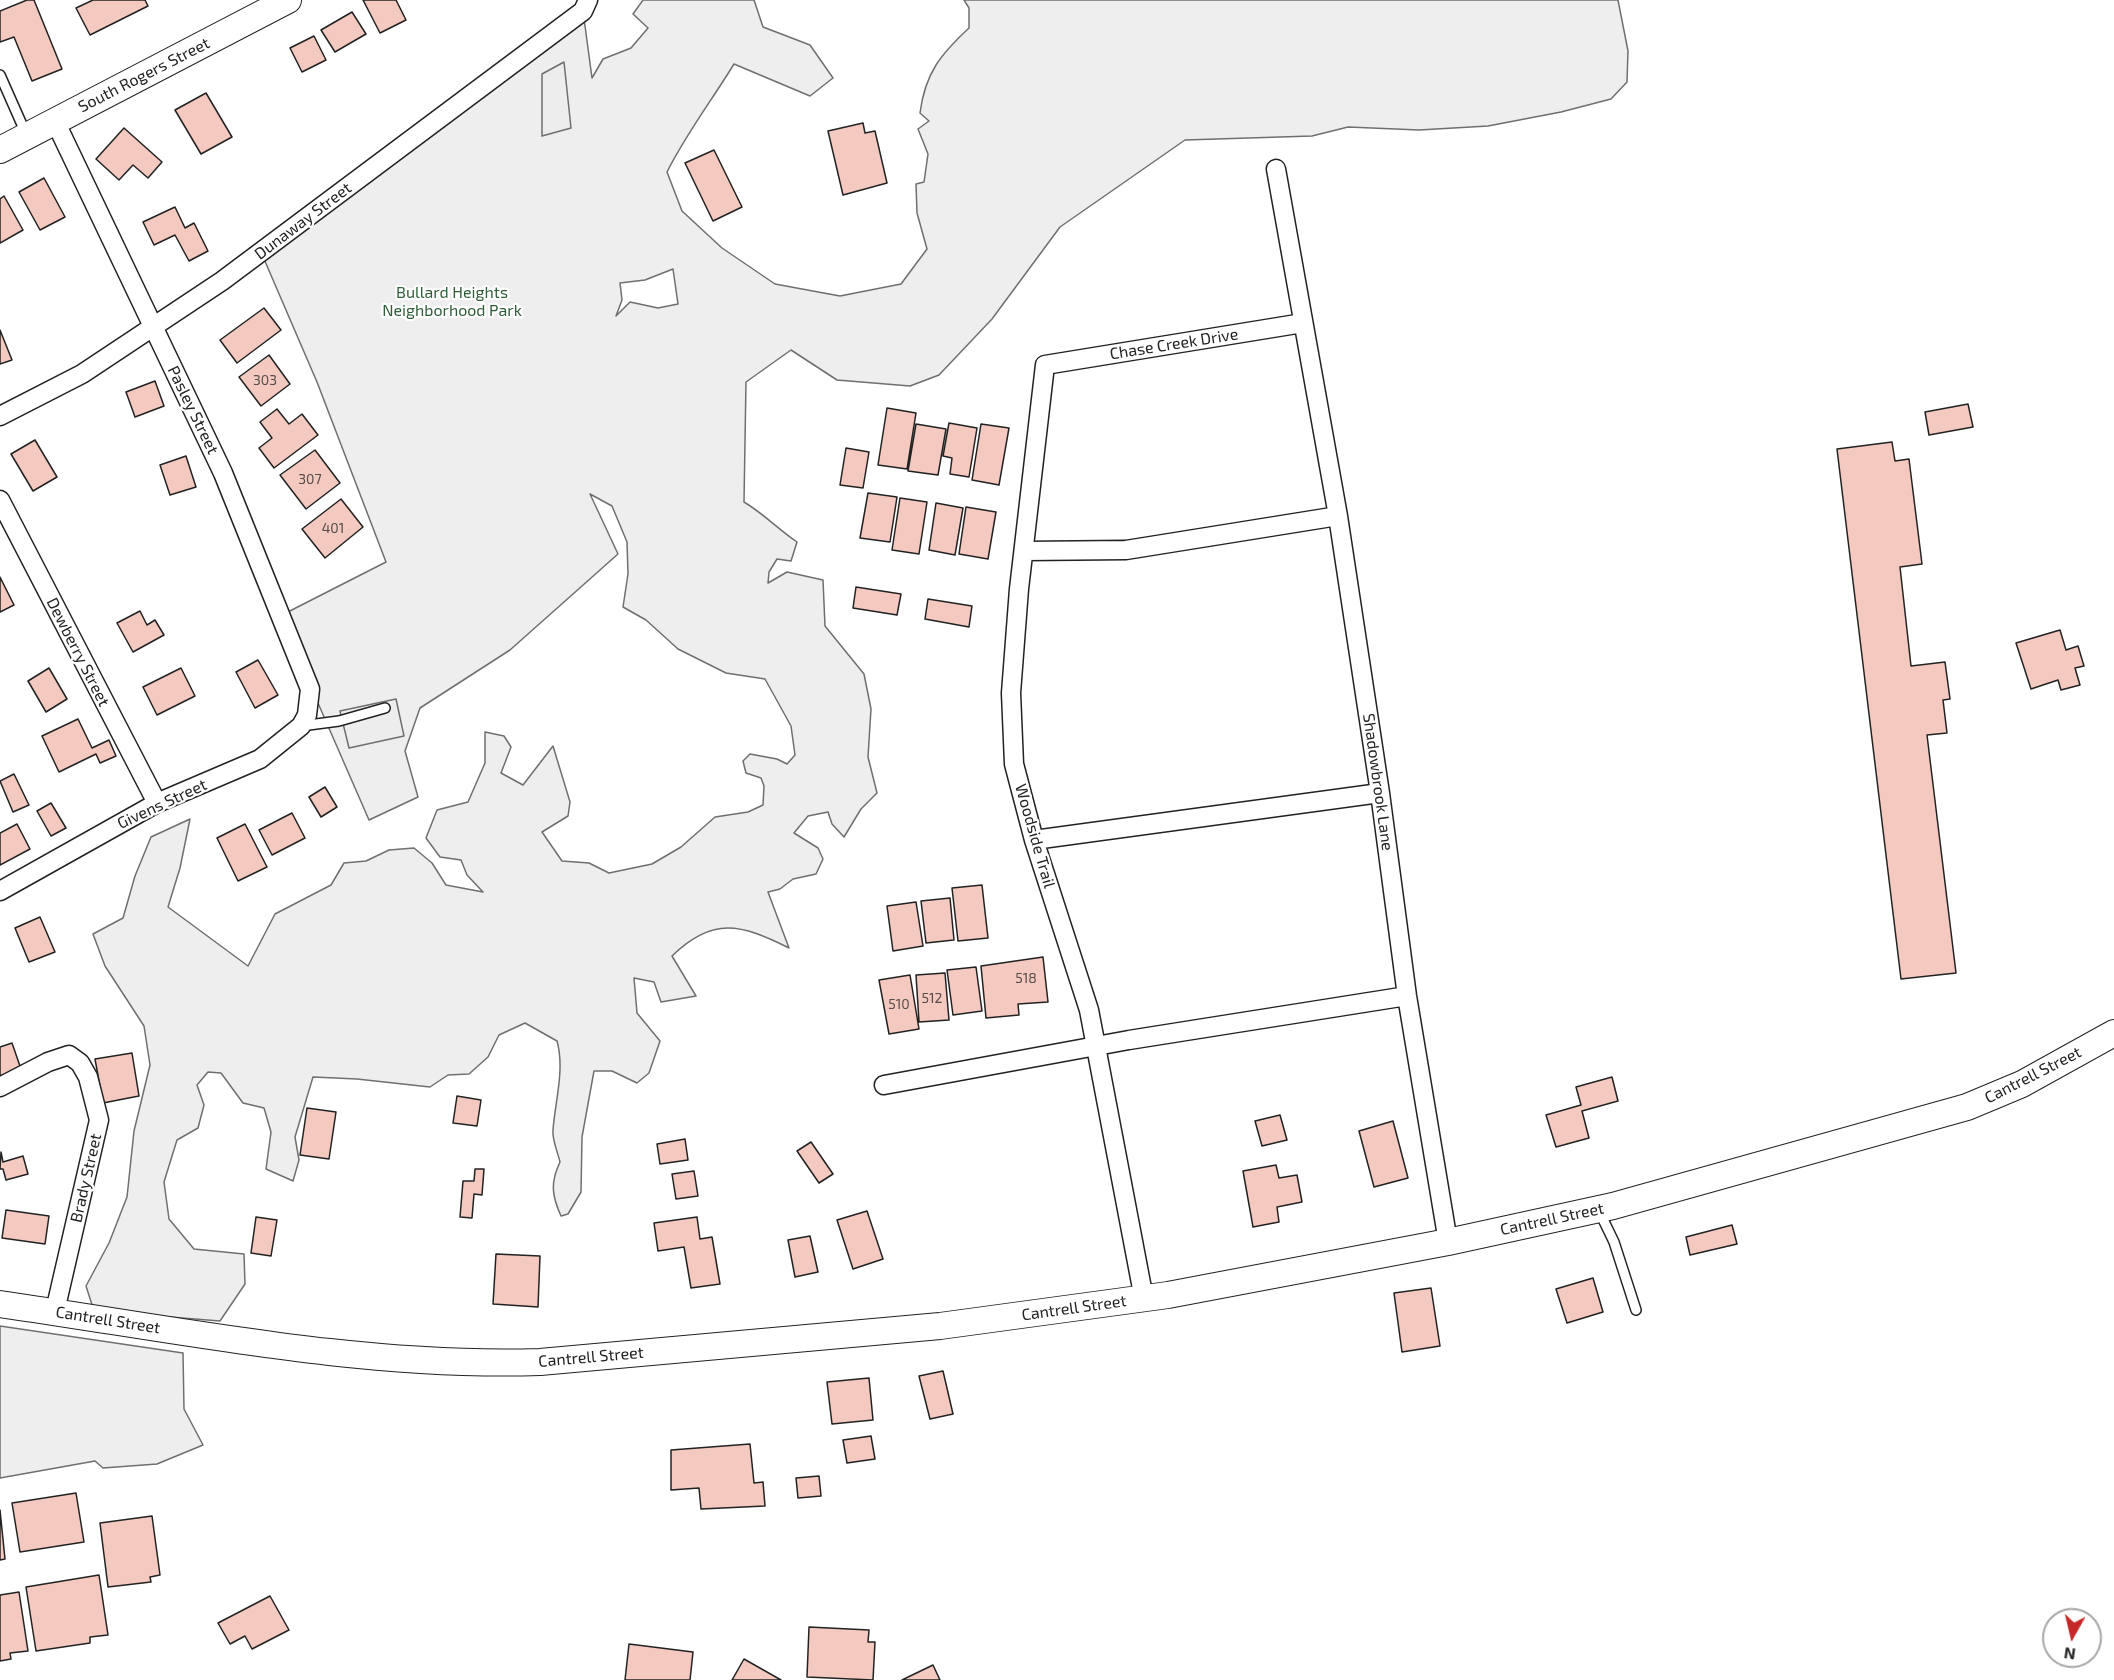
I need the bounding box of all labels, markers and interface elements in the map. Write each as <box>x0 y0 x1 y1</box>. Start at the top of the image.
street label: South Rogers Street <box>75 34 213 116</box>
street label: Dunaway Street <box>251 178 355 264</box>
park label: Bullard Heights Neighborhood Park <box>382 283 522 321</box>
street label: Chase Creek Drive <box>1108 324 1240 364</box>
street label: Pasley Street <box>163 363 223 457</box>
house number: 303 <box>253 372 277 388</box>
house number: 307 <box>298 471 322 487</box>
house number: 401 <box>322 520 344 536</box>
street label: Dewberry Street <box>42 594 114 710</box>
street label: Shadowbrook Lane <box>1359 712 1397 852</box>
street label: Givens Street <box>114 775 210 833</box>
street label: Woodside Trail <box>1011 782 1059 890</box>
house number: 518 <box>1015 970 1037 986</box>
house number: 512 <box>922 990 942 1006</box>
house number: 510 <box>888 996 910 1012</box>
street label: Cantrell Street <box>1982 1042 2084 1108</box>
street label: Brady Street <box>66 1132 106 1224</box>
street label: Cantrell Street <box>1498 1199 1606 1239</box>
street label: Cantrell Street <box>1020 1291 1128 1325</box>
street label: Cantrell Street <box>54 1302 162 1338</box>
street label: Cantrell Street <box>538 1343 644 1371</box>
north arrow <box>2042 1608 2102 1668</box>
text: N <box>2063 1644 2077 1665</box>

